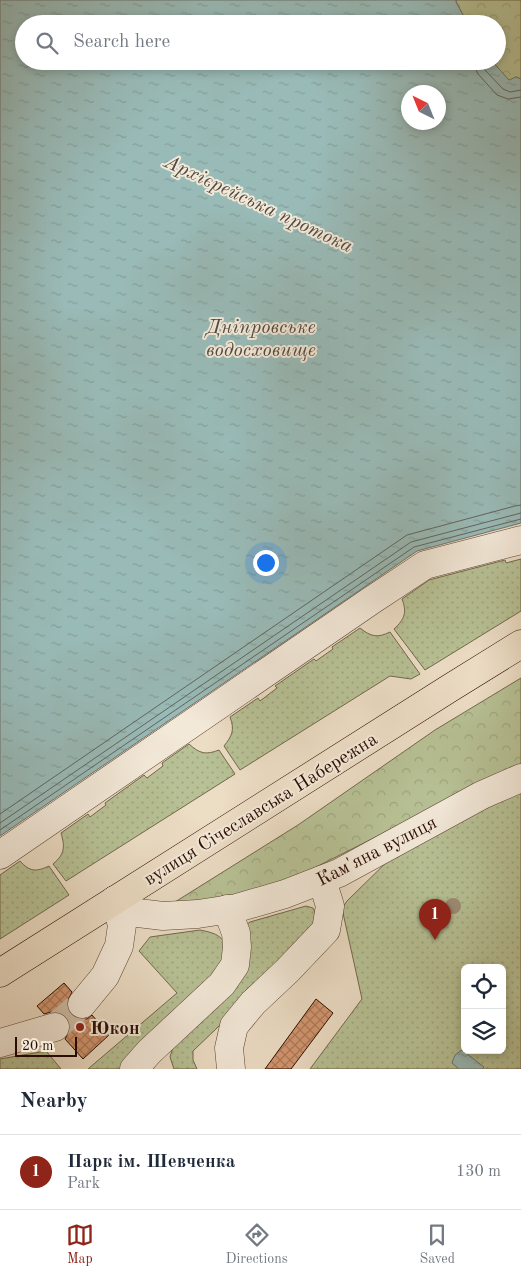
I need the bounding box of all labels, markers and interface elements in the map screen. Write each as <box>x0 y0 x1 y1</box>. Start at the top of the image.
search box <box>15 15 506 70</box>
icon: search <box>33 29 61 57</box>
text: Search here <box>73 33 170 52</box>
north arrow <box>401 85 446 130</box>
water label: Архієрейська протока <box>160 152 356 257</box>
water label: Дніпровське водосховище <box>203 318 316 361</box>
your location <box>253 550 279 576</box>
street label: вулиця Січеславська Набережна <box>141 730 382 890</box>
street label: Кам'яна вулиця <box>314 814 440 891</box>
pin: 1 <box>419 899 451 940</box>
map controls <box>461 964 506 1054</box>
button: locate <box>461 964 506 1009</box>
button: layers <box>461 1009 506 1054</box>
place label: Юкон <box>90 1020 140 1039</box>
marker: Юкон <box>74 1021 86 1033</box>
scale bar <box>15 1034 78 1057</box>
text: 20 m <box>22 1039 53 1053</box>
text: Nearby <box>20 1091 88 1112</box>
text: Парк iм. Шевченка <box>67 1153 235 1172</box>
text: 1 <box>31 1164 41 1180</box>
text: 130 m <box>456 1164 501 1180</box>
text: Park <box>67 1176 100 1192</box>
tab: Map <box>66 1221 94 1268</box>
tab: Directions <box>226 1221 288 1268</box>
tab: Saved <box>419 1221 455 1268</box>

